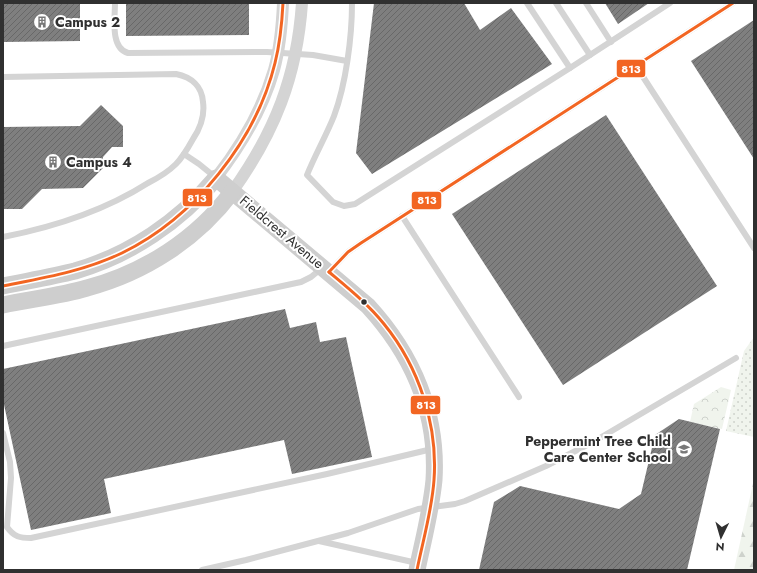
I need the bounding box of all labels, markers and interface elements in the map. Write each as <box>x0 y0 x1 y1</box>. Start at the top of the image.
building icon: Campus 2 <box>32 12 52 32</box>
place label: Campus 2 <box>55 12 120 32</box>
line badge: 813 <box>616 59 646 78</box>
text: 813 <box>621 61 641 77</box>
building icon: Campus 4 <box>43 152 63 172</box>
place label: Campus 4 <box>66 152 132 172</box>
line badge: 813 <box>182 188 213 207</box>
text: 813 <box>187 190 207 206</box>
street label: Fieldcrest Avenue <box>236 191 328 273</box>
line badge: 813 <box>411 191 442 210</box>
text: 813 <box>417 192 437 208</box>
unlabelled marker <box>359 297 369 307</box>
line badge: 813 <box>410 395 441 415</box>
text: 813 <box>416 397 436 413</box>
place label: Peppermint Tree Child Care Center School <box>525 431 671 467</box>
school or university icon: Peppermint Tree Child Care Center School <box>674 439 694 459</box>
north arrow <box>701 517 741 557</box>
text: N <box>715 539 725 555</box>

